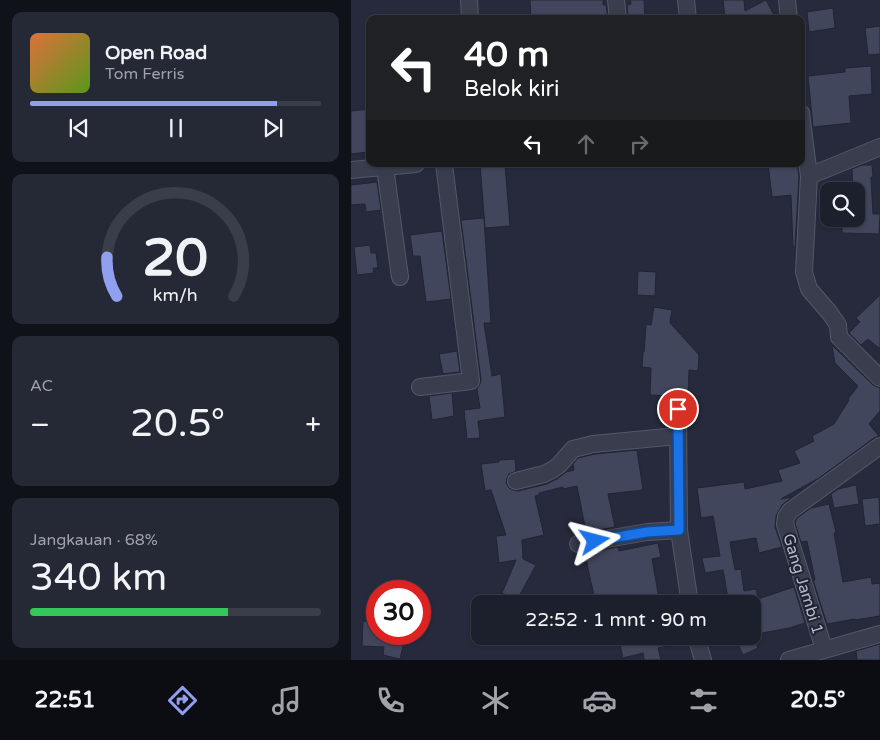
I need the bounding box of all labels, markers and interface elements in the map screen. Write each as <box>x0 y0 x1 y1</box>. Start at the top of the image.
text: 40 m <box>464 34 549 76</box>
icon: left <box>381 35 446 100</box>
text: Open Road <box>105 42 207 64</box>
text: Tom Ferris <box>105 64 184 84</box>
text: Belok kiri <box>464 76 560 102</box>
icon: previous <box>65 114 93 142</box>
icon: pause <box>162 114 190 142</box>
icon: next <box>259 114 287 142</box>
icon: left <box>519 130 547 158</box>
icon: ahead <box>572 130 600 158</box>
icon: right <box>625 130 653 158</box>
map controls <box>820 182 865 227</box>
button: search <box>820 182 865 227</box>
text: 20 <box>143 227 208 290</box>
text: km/h <box>153 285 198 306</box>
text: AC <box>30 376 53 396</box>
pin <box>657 388 699 430</box>
icon: arrive <box>664 395 692 423</box>
text: 20.5° <box>130 401 225 447</box>
text: − <box>30 408 50 442</box>
text: + <box>305 408 321 442</box>
position arrow <box>568 514 620 566</box>
text: Jangkauan · 68% <box>30 530 158 550</box>
street label: Gang Jambi 1 <box>778 531 828 637</box>
text: 340 km <box>30 555 167 601</box>
speed limit sign: 30 <box>366 580 431 645</box>
text: 22:52 · 1 mnt · 90 m <box>525 609 707 631</box>
icon: directions <box>165 683 200 718</box>
icon: music <box>269 683 304 718</box>
icon: phone <box>373 683 408 718</box>
icon: climate <box>478 683 513 718</box>
icon: car <box>582 683 617 718</box>
icon: filters <box>686 683 721 718</box>
text: 22:51 <box>35 687 96 713</box>
text: 20.5° <box>790 687 845 713</box>

